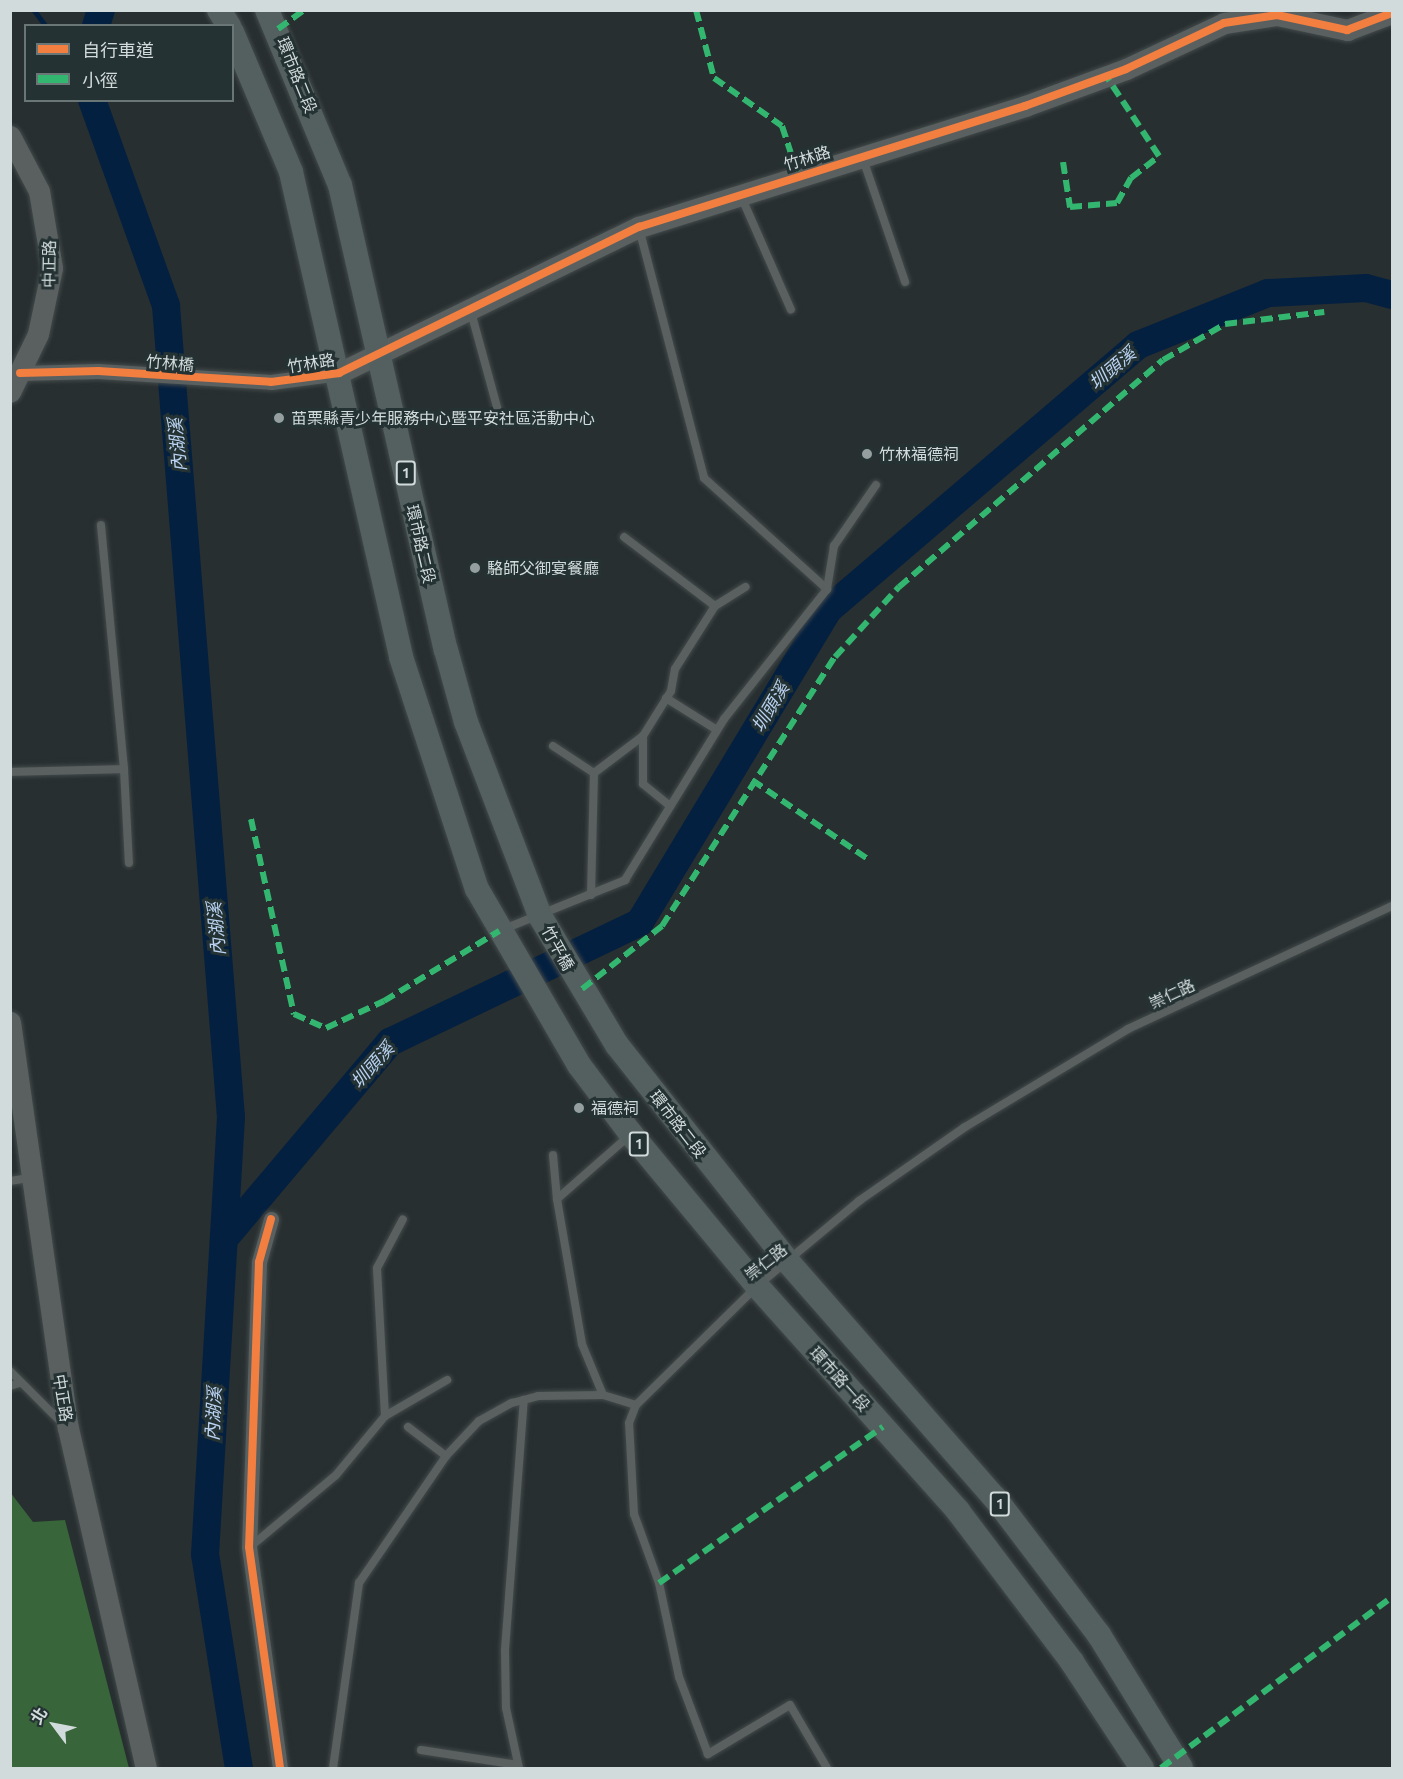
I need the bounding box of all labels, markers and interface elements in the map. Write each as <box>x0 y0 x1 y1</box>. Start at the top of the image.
legend <box>24 24 234 102</box>
street label: 環市路二段 <box>273 34 321 116</box>
text: 自行車道 <box>82 40 154 60</box>
text: 小徑 <box>82 70 118 90</box>
street label: 竹林路 <box>781 142 833 174</box>
street label: 中正路 <box>39 240 59 288</box>
water label: 圳頭溪 <box>1084 342 1140 394</box>
street label: 竹林路 <box>286 350 336 376</box>
street label: 竹林橋 <box>145 351 195 375</box>
place label: 苗栗縣青少年服務中心暨平安社區活動中心 <box>291 408 595 428</box>
marker: 苗栗縣青少年服務中心暨平安社區活動中心 <box>272 411 286 425</box>
water label: 內湖溪 <box>164 417 190 473</box>
place label: 竹林福德祠 <box>879 444 959 464</box>
marker: 竹林福德祠 <box>860 447 874 461</box>
road number: 1 <box>396 461 416 485</box>
street label: 環市路二段 <box>403 503 439 585</box>
place label: 駱師父御宴餐廳 <box>487 558 599 578</box>
marker: 駱師父御宴餐廳 <box>468 561 482 575</box>
water label: 圳頭溪 <box>747 678 793 736</box>
water label: 內湖溪 <box>203 901 229 957</box>
street label: 竹平橋 <box>538 922 578 974</box>
street label: 崇仁路 <box>1146 975 1198 1013</box>
water label: 圳頭溪 <box>346 1038 398 1092</box>
street label: 環市路二段 <box>646 1087 710 1161</box>
place label: 福德祠 <box>591 1098 639 1118</box>
marker: 福德祠 <box>572 1101 586 1115</box>
road number: 1 <box>628 1132 650 1156</box>
street label: 崇仁路 <box>741 1240 791 1284</box>
street label: 環市路一段 <box>806 1343 874 1415</box>
street label: 中正路 <box>50 1373 76 1423</box>
water label: 內湖溪 <box>201 1386 225 1442</box>
road number: 1 <box>990 1492 1010 1516</box>
north arrow <box>24 1695 84 1755</box>
text: 北 <box>27 1704 51 1727</box>

